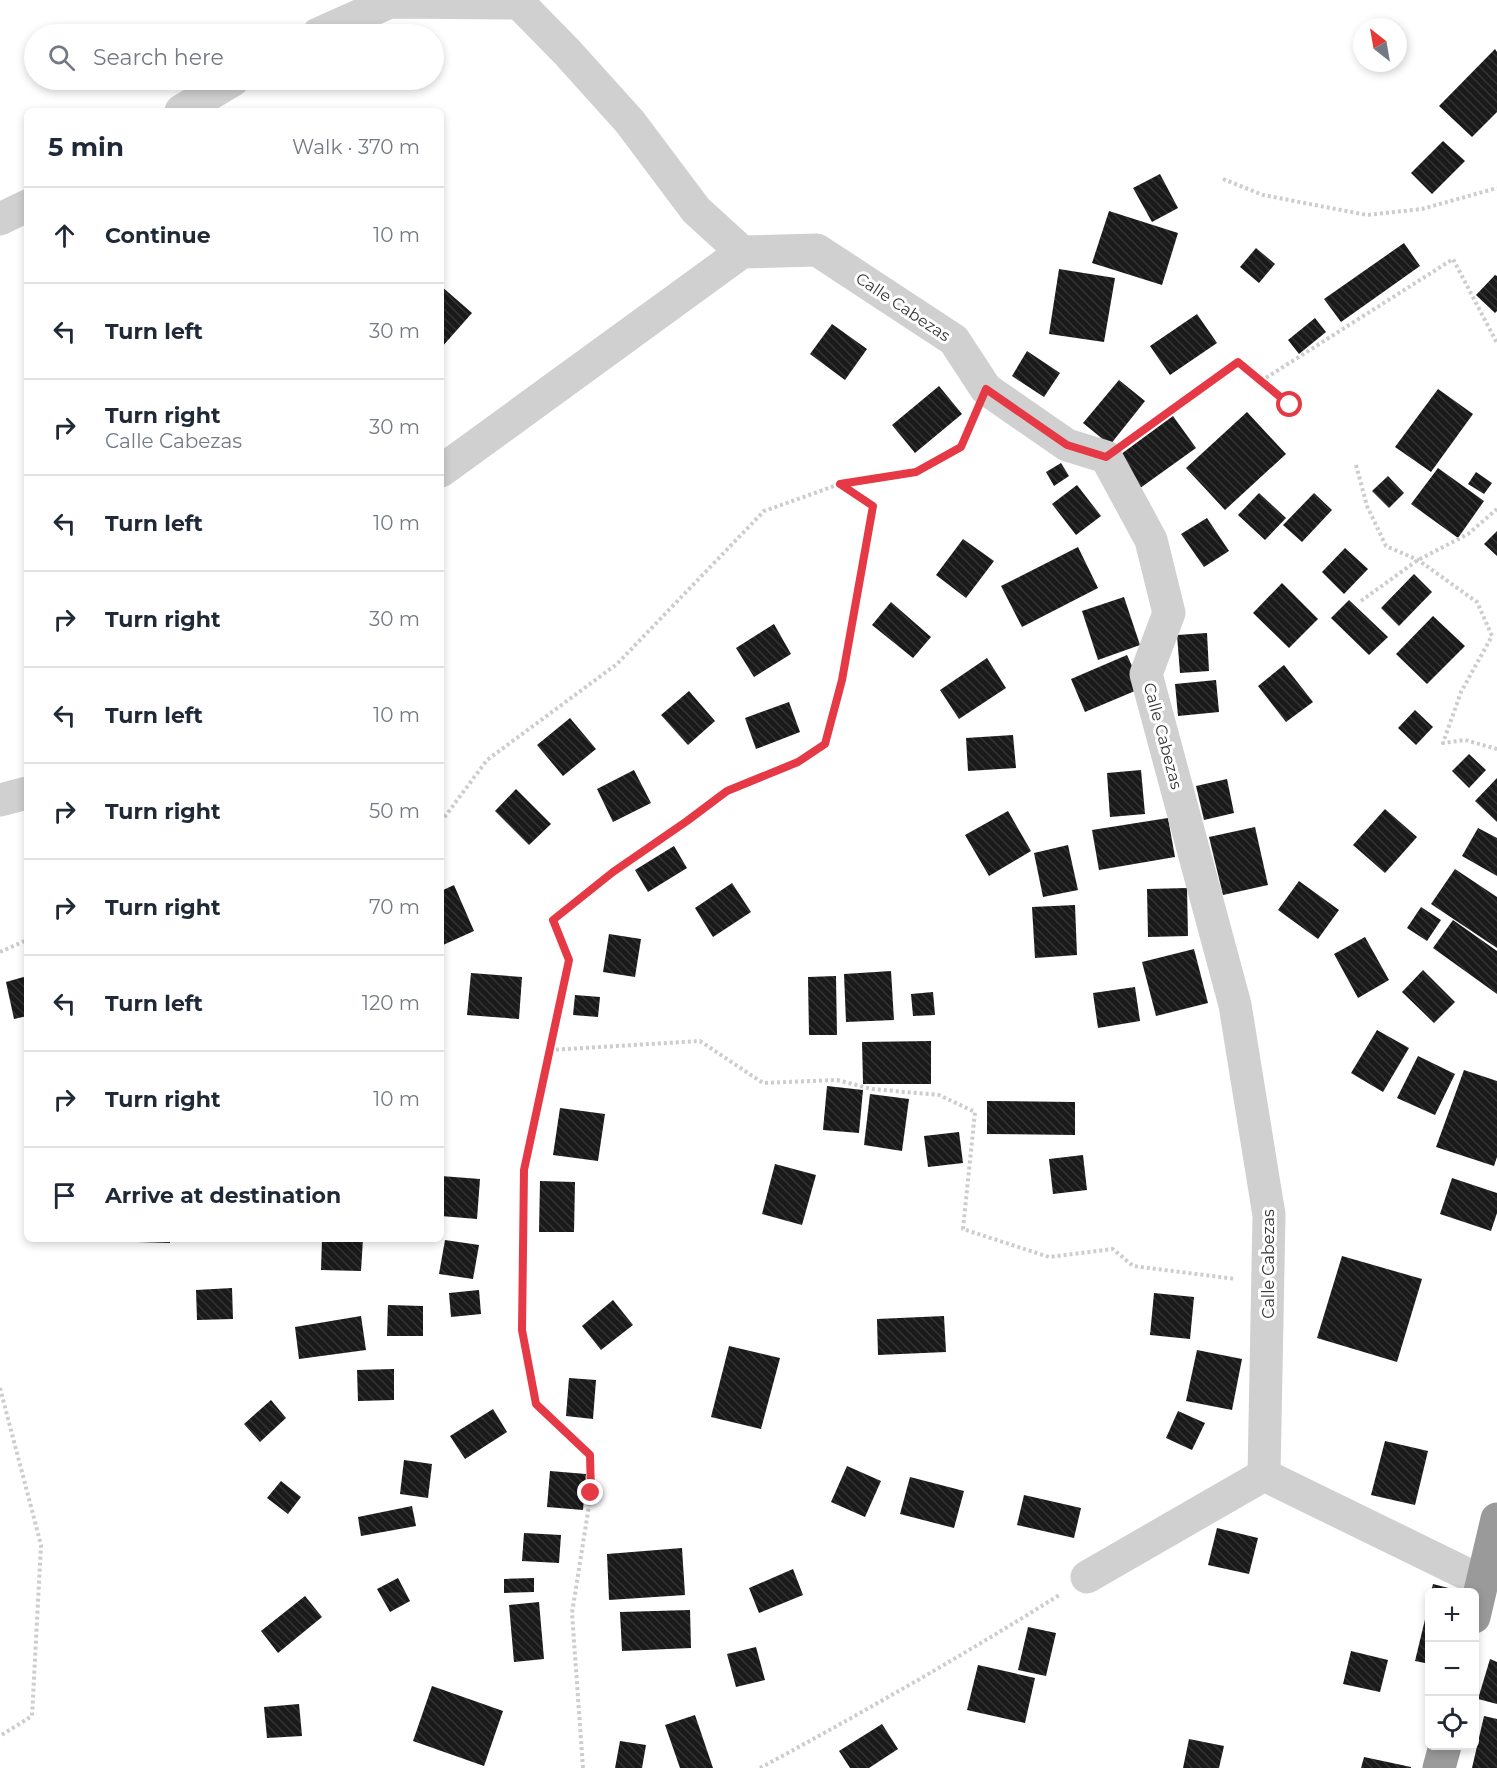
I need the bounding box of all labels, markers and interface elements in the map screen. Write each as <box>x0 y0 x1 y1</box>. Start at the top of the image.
north arrow <box>1353 18 1407 72</box>
search box <box>24 24 444 90</box>
icon: search <box>45 41 78 74</box>
text: Search here <box>93 44 224 71</box>
text: 5 min <box>48 131 124 163</box>
text: Walk · 370 m <box>292 135 420 159</box>
icon: ahead <box>48 219 81 252</box>
text: Continue <box>105 222 211 249</box>
text: 10 m <box>373 223 420 247</box>
street label: Calle Cabezas <box>852 268 954 346</box>
icon: left <box>48 315 81 348</box>
text: Turn left <box>105 318 203 345</box>
text: 30 m <box>369 319 420 343</box>
route start <box>1276 391 1302 417</box>
text: Turn right <box>105 402 220 429</box>
icon: right <box>48 411 81 444</box>
text: 30 m <box>369 415 420 439</box>
text: Calle Cabezas <box>105 429 242 453</box>
icon: left <box>48 507 81 540</box>
text: Turn left <box>105 510 203 537</box>
text: 10 m <box>373 511 420 535</box>
icon: right <box>48 603 81 636</box>
text: Turn right <box>105 606 220 633</box>
text: 30 m <box>369 607 420 631</box>
street label: Calle Cabezas <box>1140 681 1186 792</box>
icon: left <box>48 699 81 732</box>
text: Turn left <box>105 702 203 729</box>
text: 10 m <box>373 703 420 727</box>
icon: right <box>48 795 81 828</box>
text: Turn right <box>105 798 220 825</box>
text: 50 m <box>369 799 420 823</box>
icon: right <box>48 891 81 924</box>
text: Turn right <box>105 894 220 921</box>
text: 70 m <box>369 895 420 919</box>
icon: left <box>48 987 81 1020</box>
text: Turn left <box>105 990 203 1017</box>
text: 120 m <box>362 991 420 1015</box>
icon: right <box>48 1083 81 1116</box>
text: Turn right <box>105 1086 220 1113</box>
text: 10 m <box>373 1087 420 1111</box>
icon: arrive <box>48 1179 81 1212</box>
text: Arrive at destination <box>105 1182 341 1209</box>
street label: Calle Cabezas <box>1259 1209 1278 1319</box>
route end <box>577 1479 603 1505</box>
map controls <box>1425 1588 1479 1750</box>
button: + <box>1425 1588 1479 1642</box>
button: − <box>1425 1642 1479 1696</box>
button: locate <box>1425 1696 1479 1750</box>

